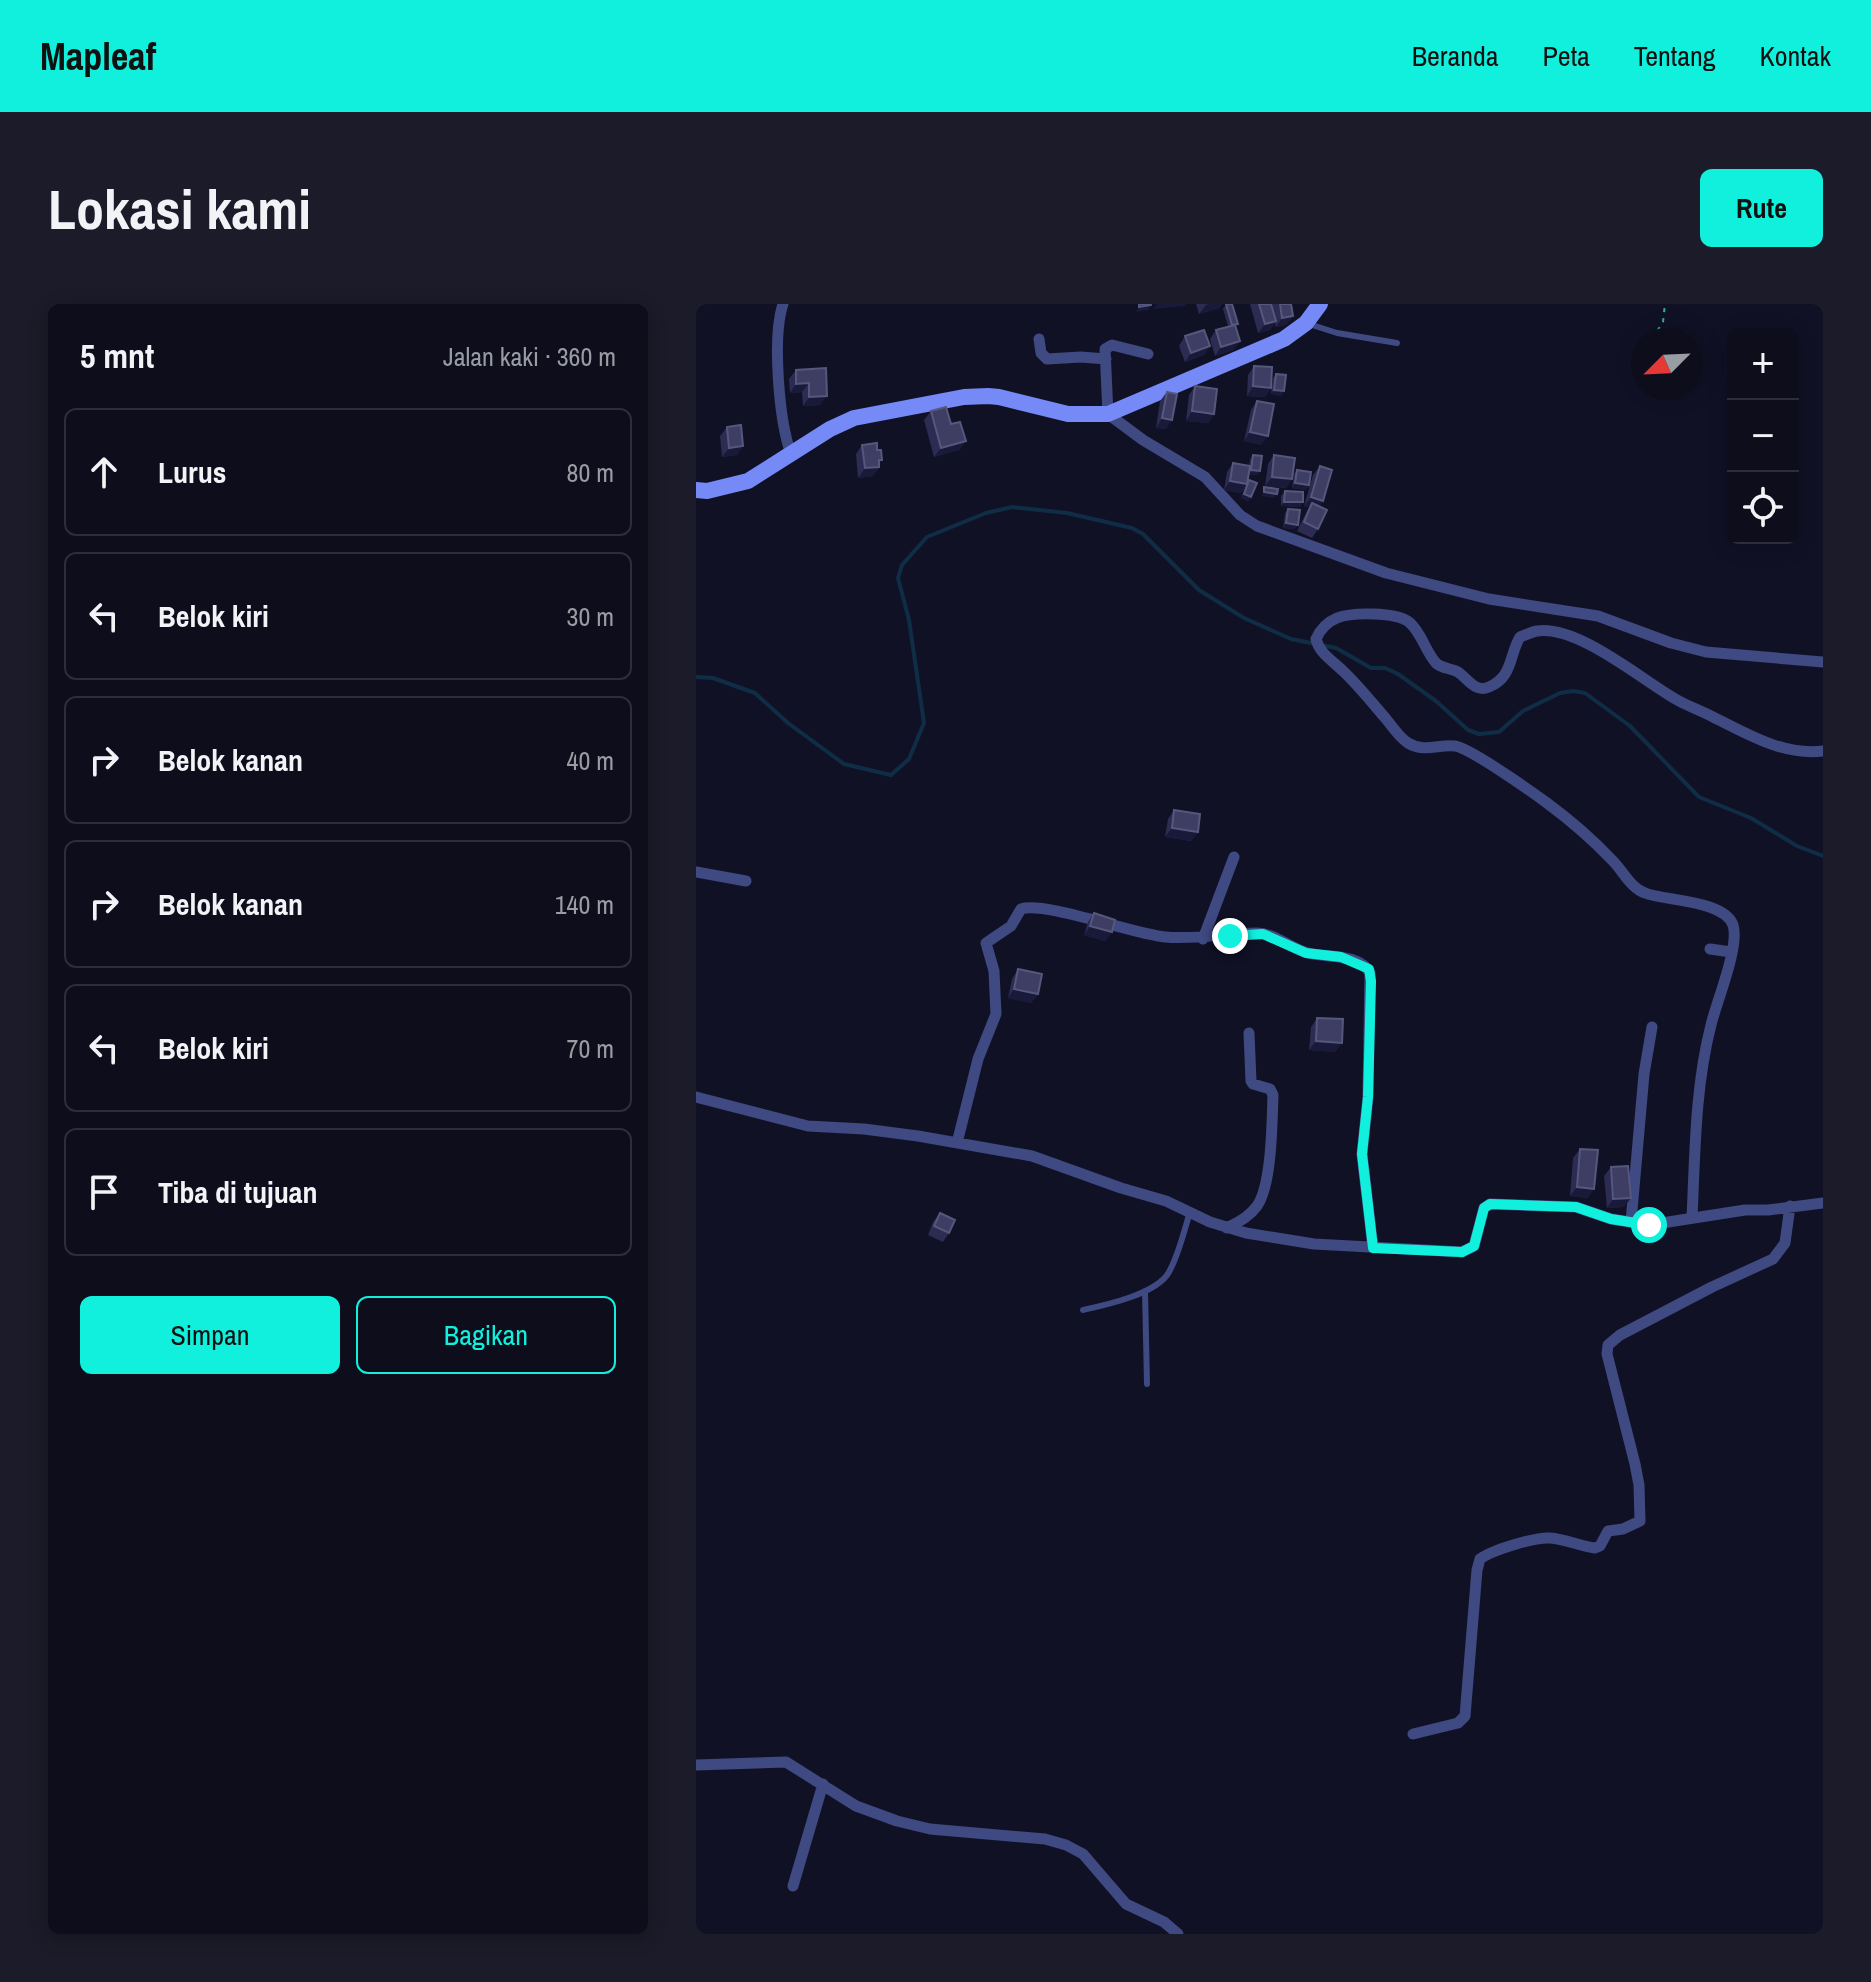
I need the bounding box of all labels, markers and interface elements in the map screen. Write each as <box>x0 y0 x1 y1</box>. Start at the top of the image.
text: Mapleaf <box>40 31 156 82</box>
text: Beranda <box>1412 37 1499 75</box>
text: Peta <box>1543 37 1590 75</box>
text: Tentang <box>1634 37 1716 75</box>
text: Kontak <box>1760 37 1831 75</box>
button: Rute <box>1700 169 1823 247</box>
text: Lokasi kami <box>48 171 311 246</box>
north arrow <box>1631 328 1703 400</box>
map controls <box>1727 328 1799 544</box>
button: + <box>1727 328 1799 400</box>
text: 5 mnt <box>80 333 154 379</box>
text: Jalan kaki · 360 m <box>443 339 616 374</box>
button: − <box>1727 400 1799 472</box>
icon: ahead <box>82 450 126 494</box>
text: Lurus <box>158 452 226 492</box>
text: 80 m <box>567 455 614 490</box>
button: locate <box>1727 472 1799 544</box>
icon: left <box>82 594 126 638</box>
text: Belok kiri <box>158 596 269 636</box>
text: 30 m <box>567 599 614 634</box>
icon: right <box>82 738 126 782</box>
text: Belok kanan <box>158 740 303 780</box>
text: 40 m <box>567 743 614 778</box>
icon: right <box>82 882 126 926</box>
text: Belok kanan <box>158 884 303 924</box>
text: 140 m <box>555 887 614 922</box>
route end <box>1212 918 1248 954</box>
icon: left <box>82 1026 126 1070</box>
text: Belok kiri <box>158 1028 269 1068</box>
text: 70 m <box>567 1031 614 1066</box>
icon: arrive <box>82 1170 126 1214</box>
text: Tiba di tujuan <box>158 1172 318 1212</box>
route start <box>1631 1207 1667 1243</box>
button: Simpan <box>80 1296 340 1374</box>
button: Bagikan <box>356 1296 616 1374</box>

